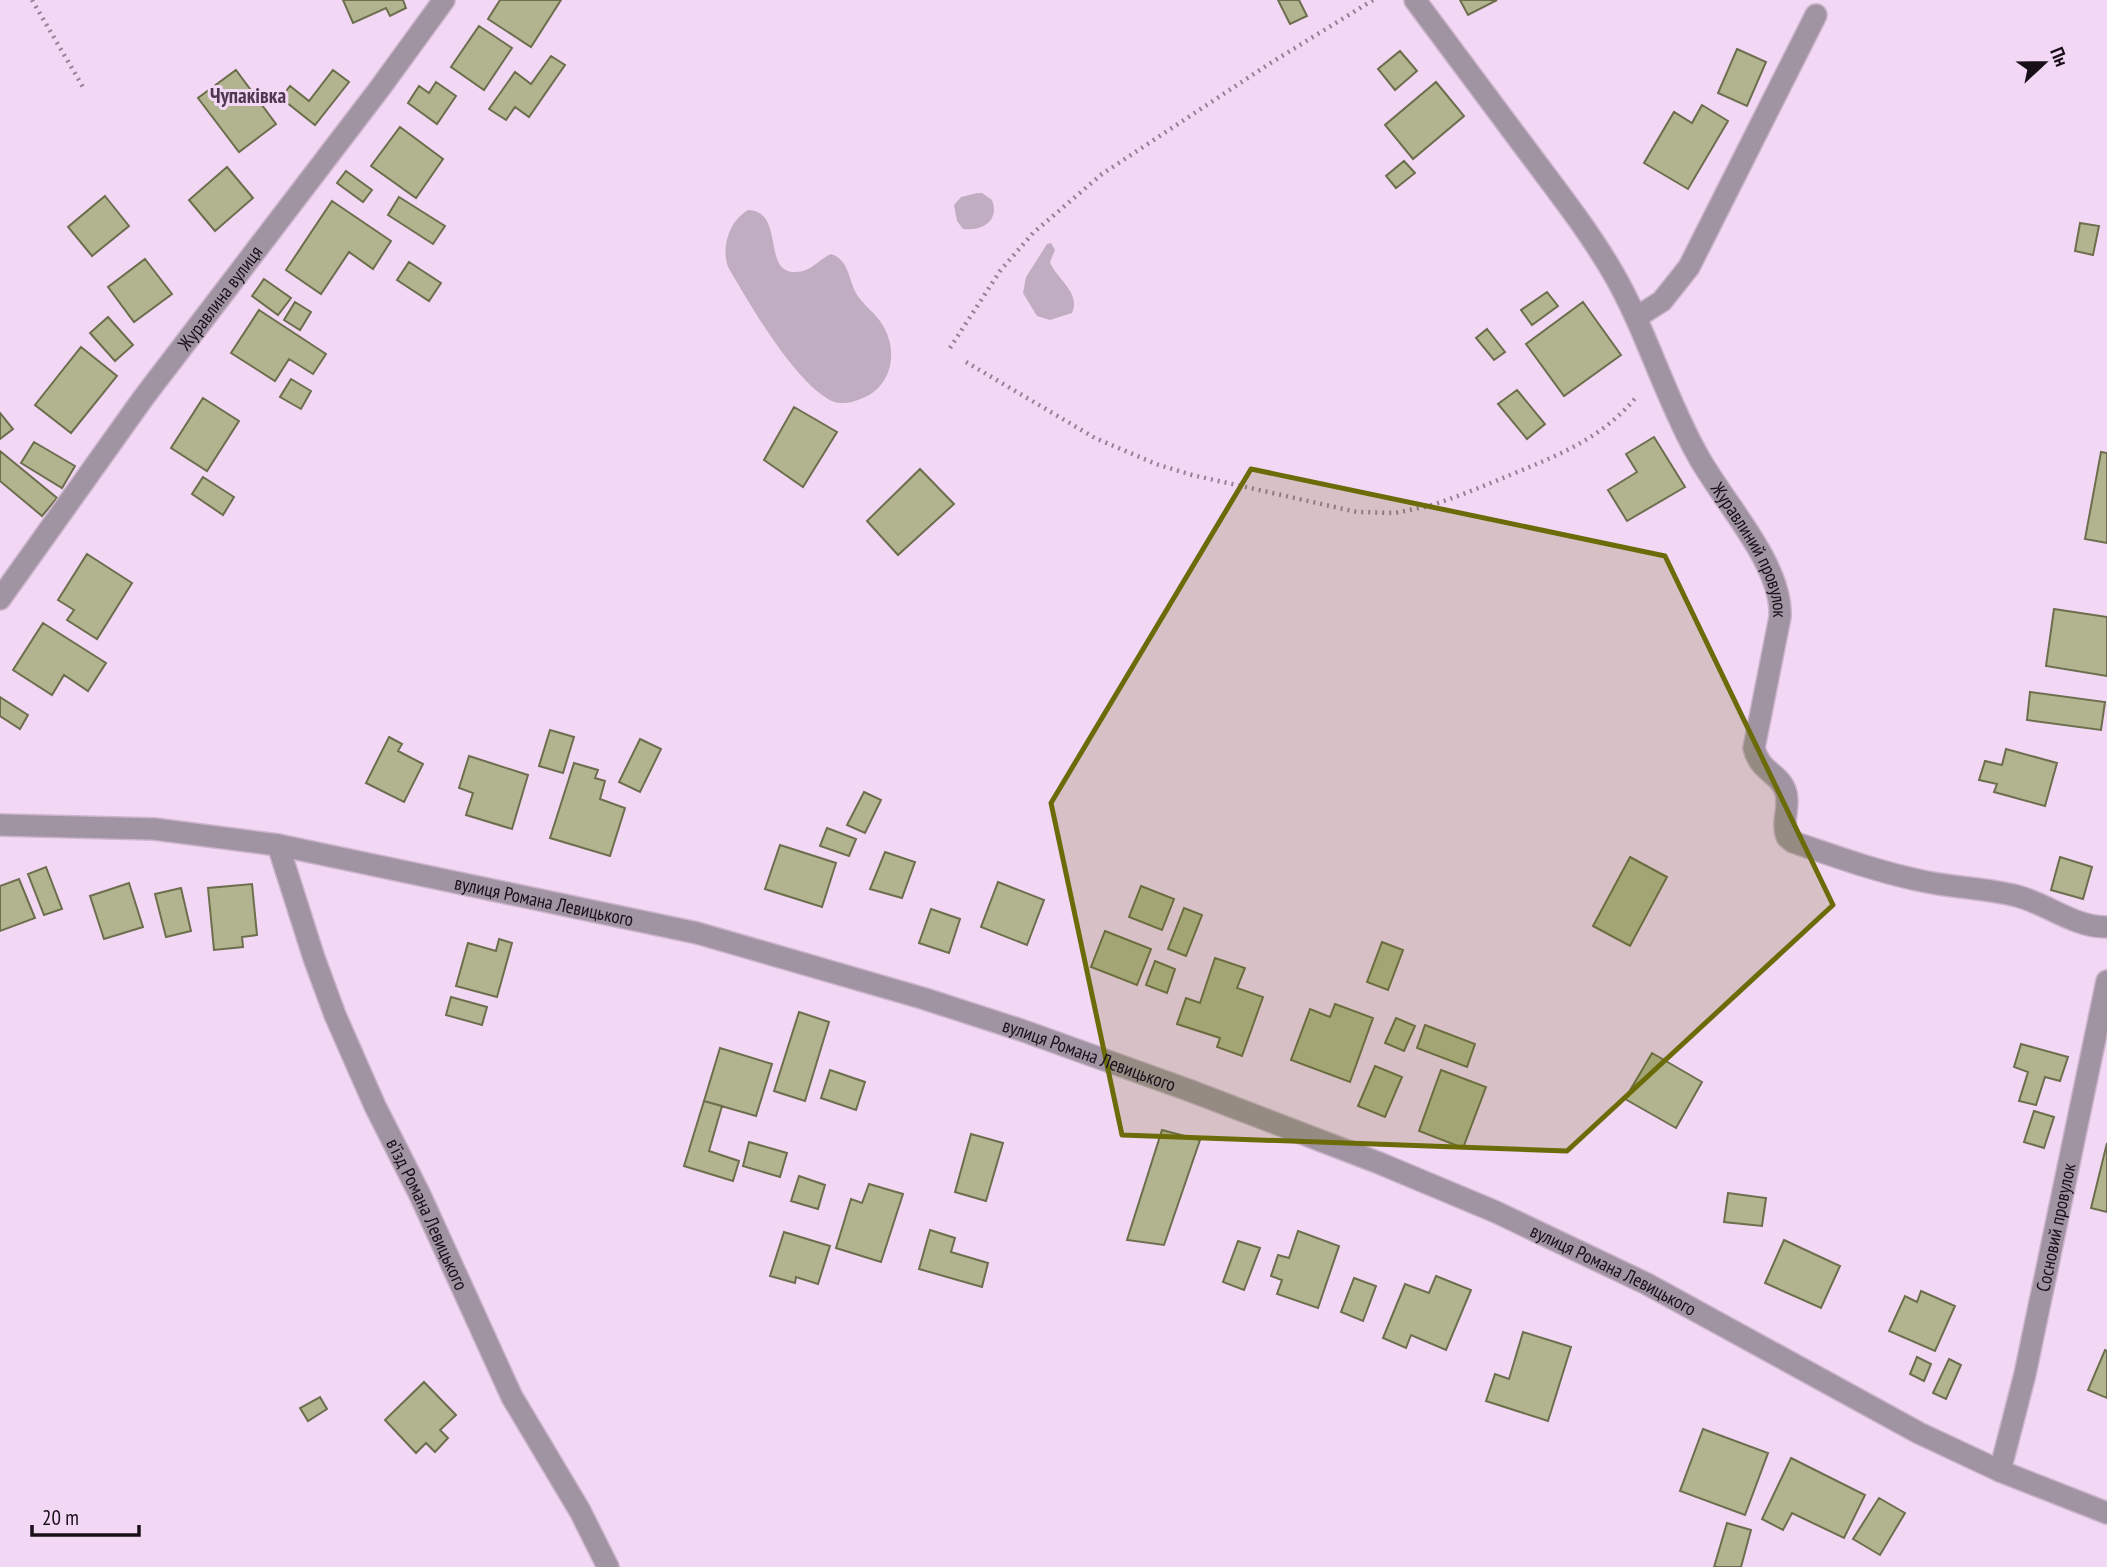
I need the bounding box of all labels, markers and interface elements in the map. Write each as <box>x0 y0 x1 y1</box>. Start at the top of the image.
north arrow <box>2009 28 2079 98</box>
text: Пн <box>2045 44 2074 70</box>
district label: Чупаківка <box>210 82 286 109</box>
street label: Журавлина вулиця <box>172 241 267 356</box>
street label: Журавлиний провулок <box>1705 477 1792 619</box>
street label: вулиця Романа Левицького <box>453 870 636 931</box>
street label: вулиця Романа Левицького <box>1000 1013 1179 1097</box>
street label: в’їзд Романа Левицького <box>381 1134 474 1294</box>
street label: Сосновий провулок <box>2031 1160 2081 1294</box>
street label: вулиця Романа Левицького <box>1527 1218 1701 1321</box>
scale bar <box>32 1494 138 1538</box>
text: 20 m <box>42 1504 79 1531</box>

